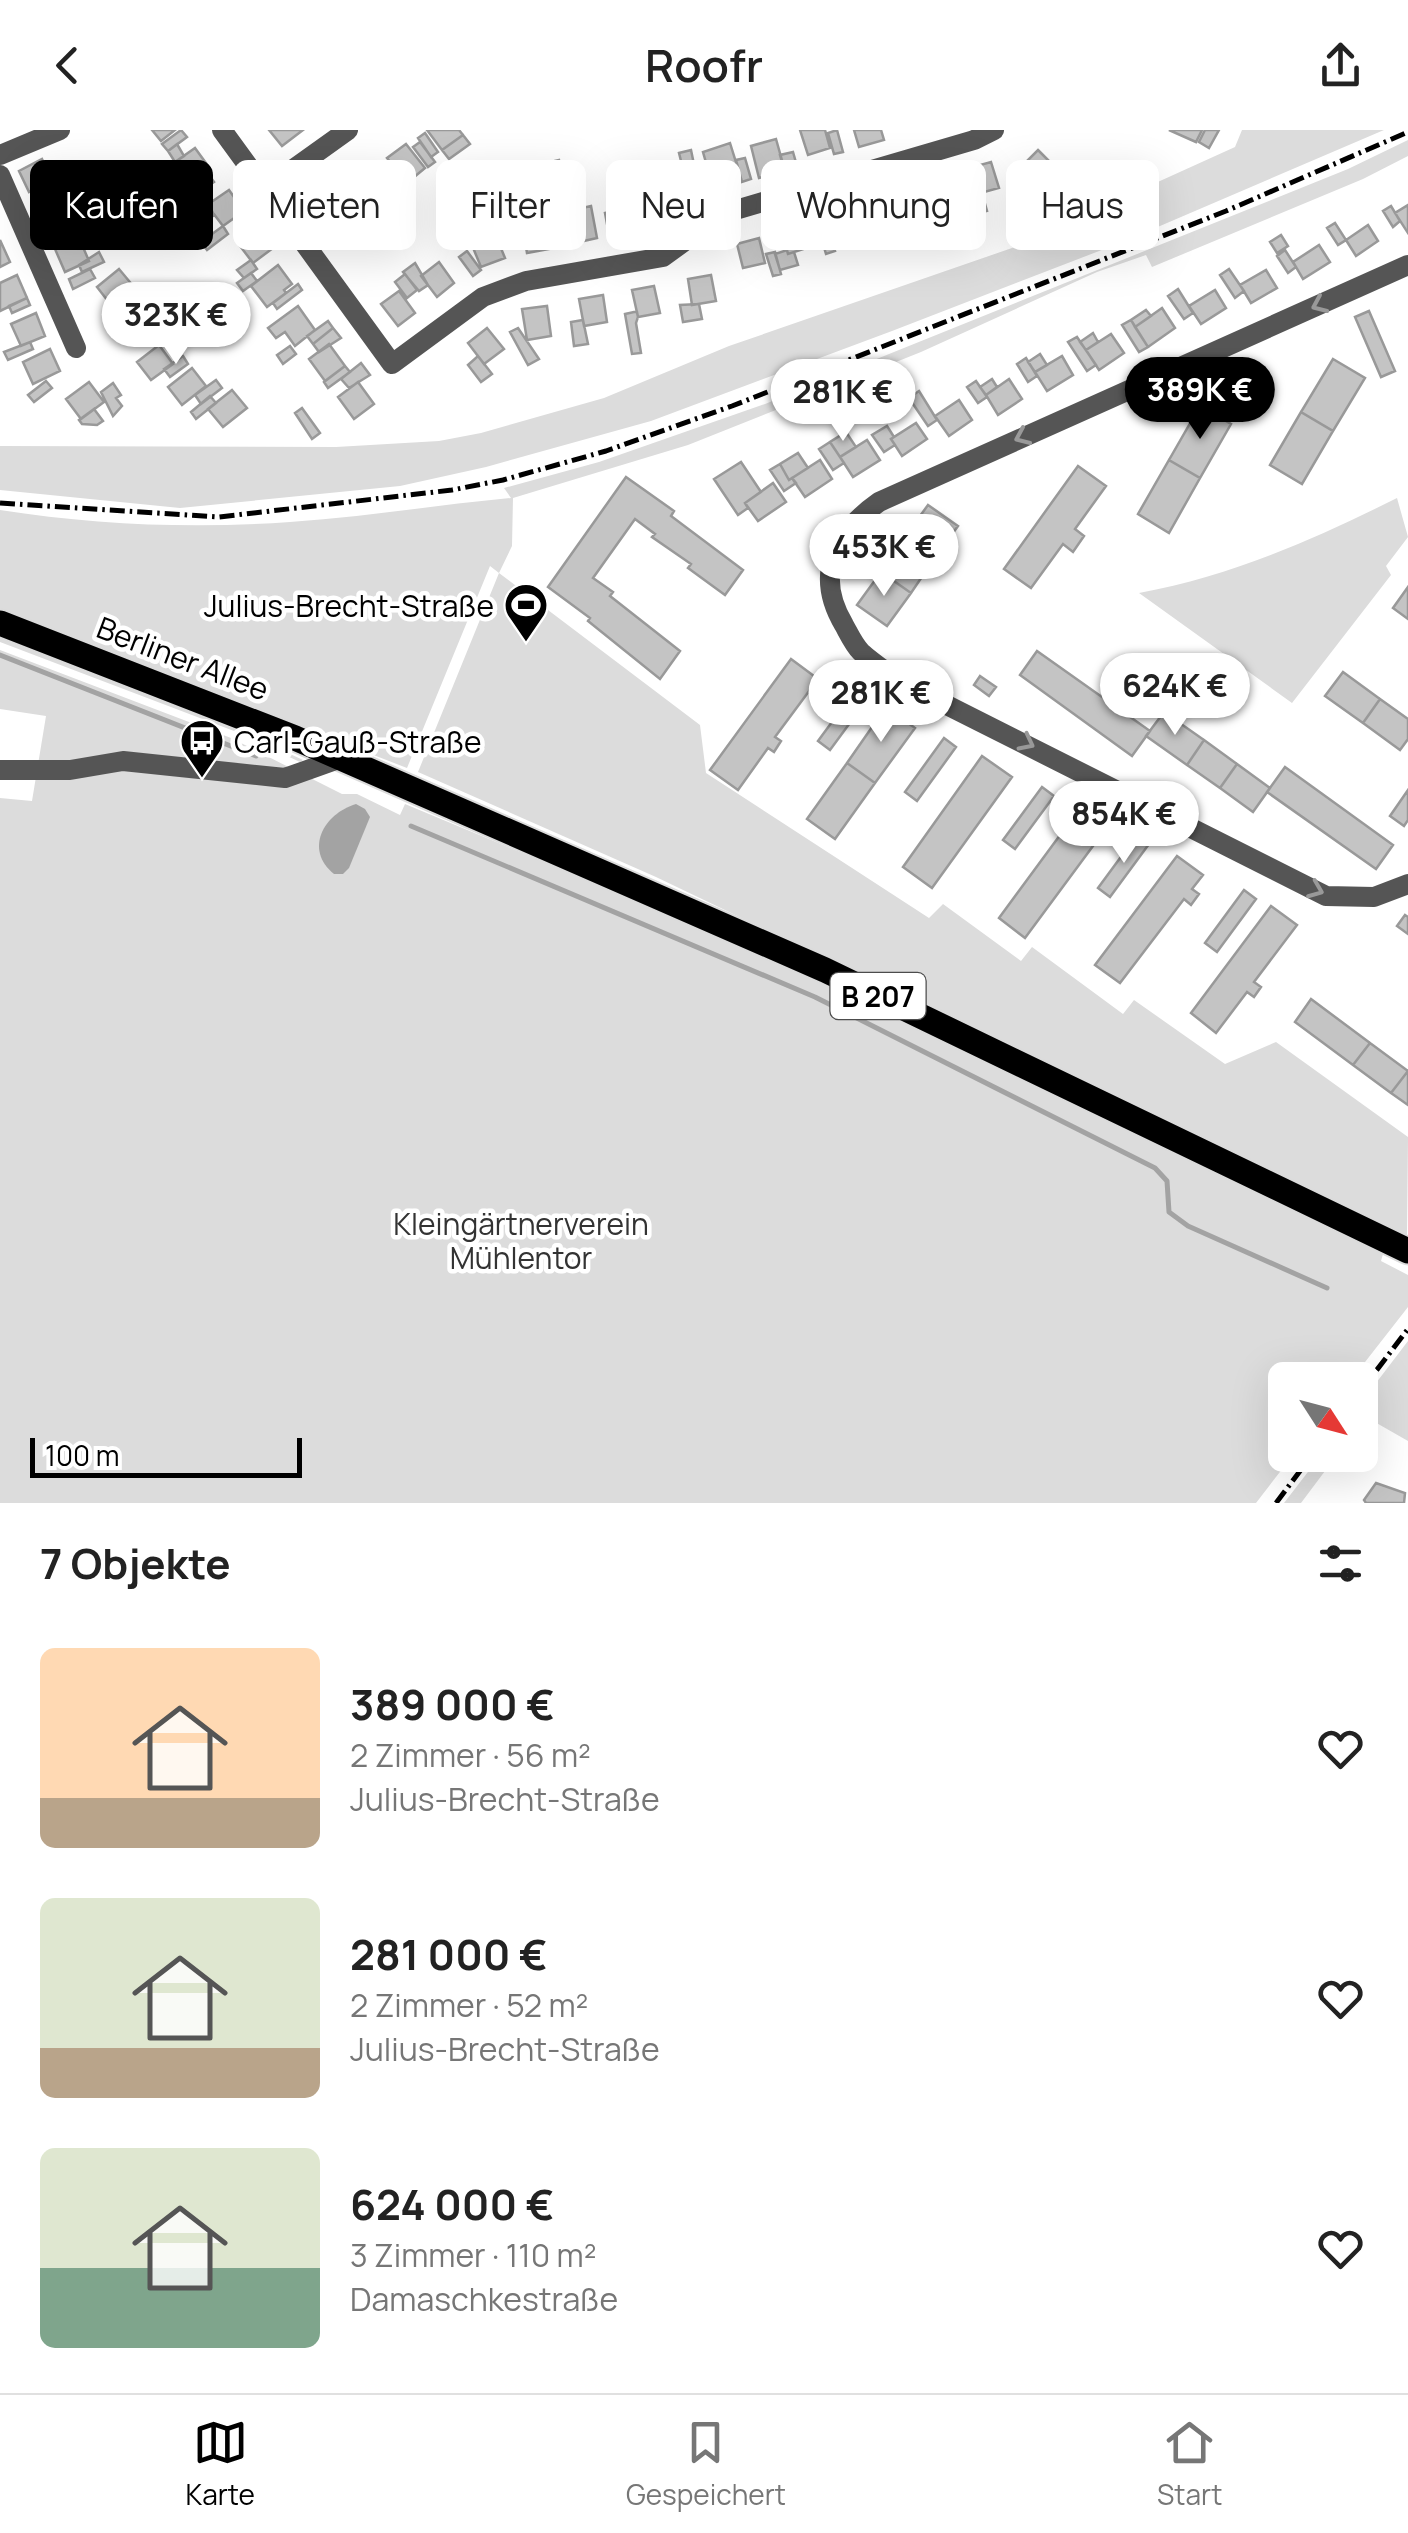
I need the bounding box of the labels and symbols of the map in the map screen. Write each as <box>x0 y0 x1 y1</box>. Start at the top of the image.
pin: 323K € <box>95 282 257 367</box>
one-way arrow <box>1311 293 1329 313</box>
pin: 389K € <box>1119 357 1281 442</box>
pin: 281K € <box>762 359 924 444</box>
one-way arrow <box>1014 425 1032 445</box>
pin: 453K € <box>803 514 965 599</box>
sports icon: Julius-Brecht-Straße <box>503 582 549 643</box>
place label: Julius-Brecht-Straße <box>204 585 494 626</box>
street label: Berliner Allee <box>91 606 275 710</box>
pin: 624K € <box>1094 653 1256 738</box>
pin: 281K € <box>800 660 962 745</box>
bus stop icon: Carl-Gauß-Straße <box>179 718 225 779</box>
place label: Carl-Gauß-Straße <box>234 721 482 762</box>
one-way arrow <box>1016 731 1034 750</box>
pin: 854K € <box>1043 781 1205 866</box>
one-way arrow <box>1306 878 1324 898</box>
road number: B 207 <box>830 973 926 1019</box>
park label: Kleingärtnerverein Mühlentor <box>393 1203 649 1278</box>
north arrow <box>1268 1362 1378 1472</box>
scale bar <box>30 1433 302 1478</box>

